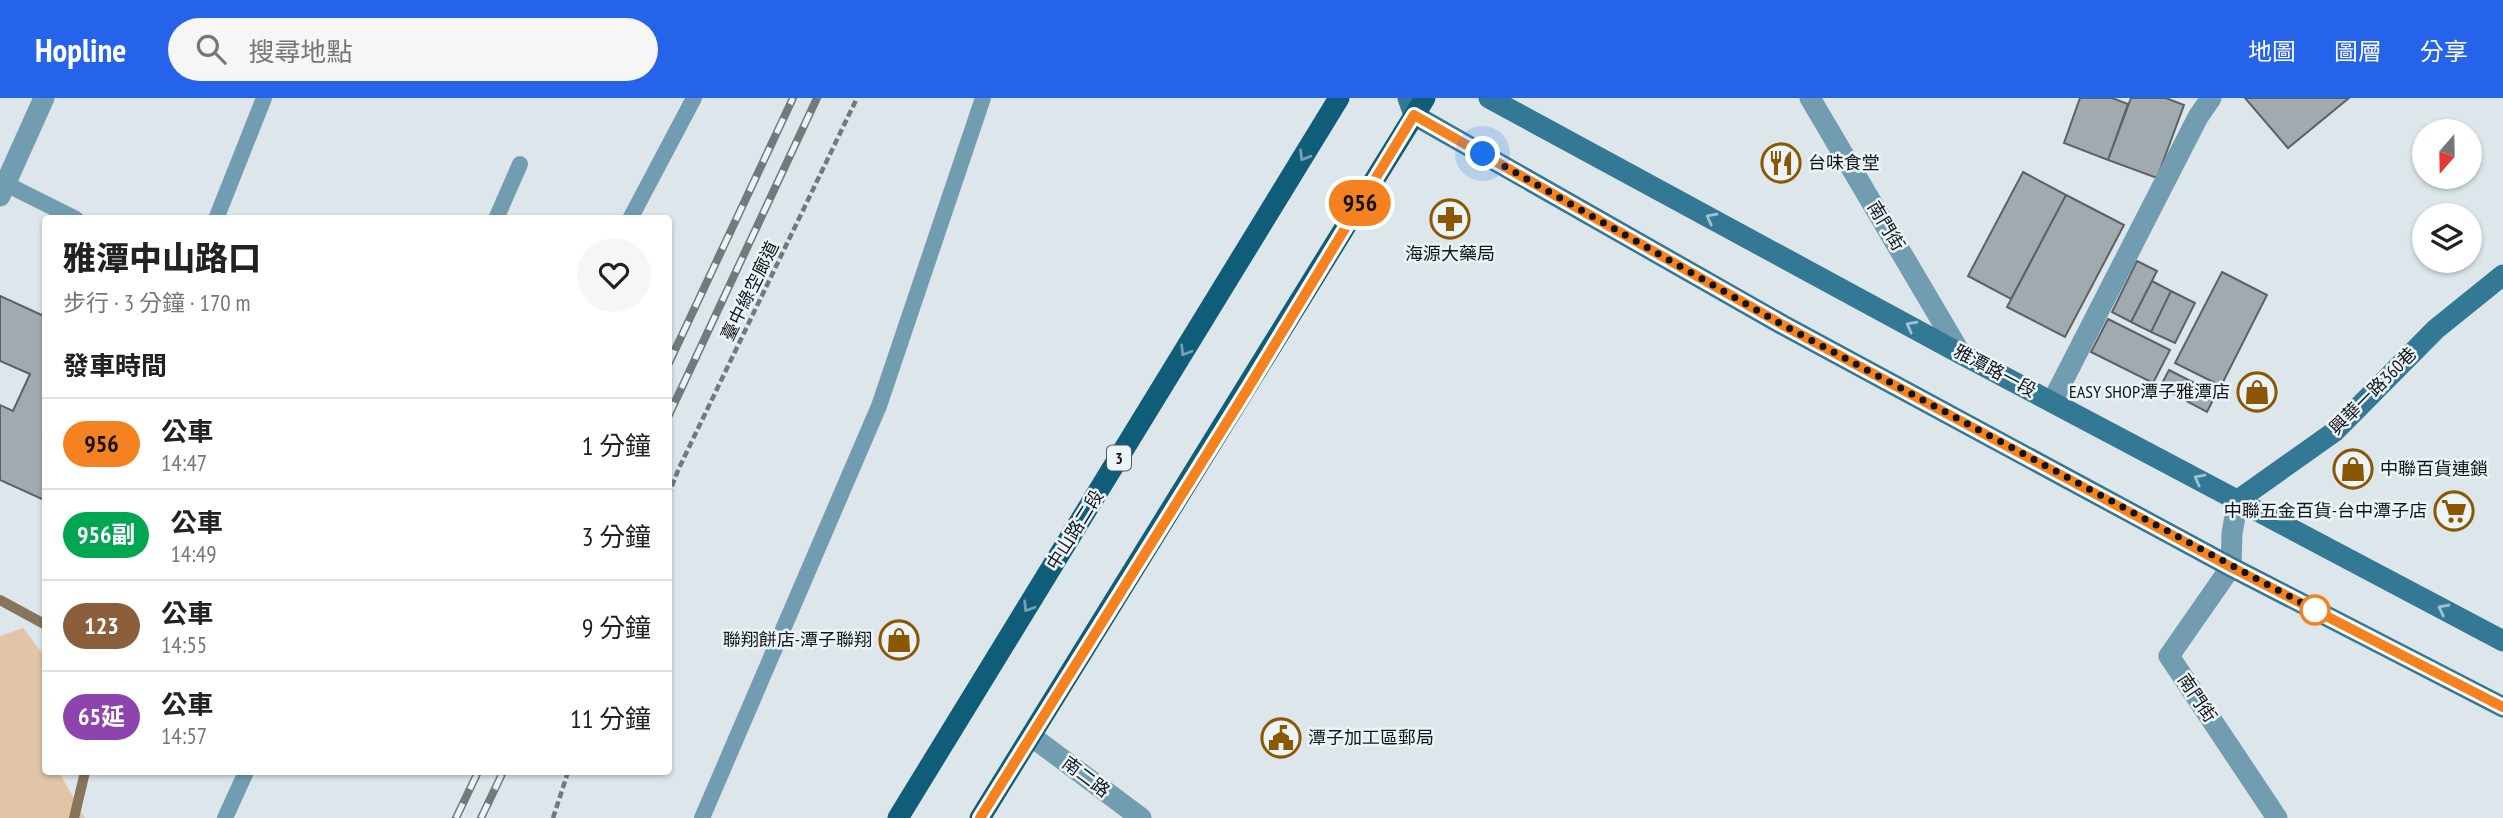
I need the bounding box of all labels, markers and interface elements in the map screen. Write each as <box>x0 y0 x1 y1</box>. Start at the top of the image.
search box <box>168 18 658 81</box>
text: Hopline <box>35 28 126 71</box>
icon: search <box>192 30 230 68</box>
text: 搜尋地點 <box>248 35 352 68</box>
text: 地圖 <box>2248 36 2296 67</box>
text: 圖層 <box>2334 36 2382 67</box>
text: 分享 <box>2420 36 2468 67</box>
north arrow <box>2412 119 2482 189</box>
map controls <box>2412 119 2482 273</box>
your location <box>1465 136 1500 171</box>
restaurant icon: 台味食堂 <box>1760 142 1802 184</box>
one-way arrow <box>1299 149 1312 162</box>
place label: 台味食堂 <box>1808 151 1880 174</box>
line badge: 956 <box>1320 180 1400 226</box>
text: 956 <box>1343 187 1377 218</box>
street label: 南門街 <box>1863 197 1910 255</box>
pharmacy icon: 海源大藥局 <box>1429 198 1471 240</box>
button: layers <box>2412 203 2482 273</box>
one-way arrow <box>1706 213 1718 226</box>
text: 雅潭中山路口 <box>63 236 261 279</box>
street label: 臺中綠空廊道 <box>716 237 784 344</box>
button: heart <box>577 238 651 312</box>
place label: 海源大藥局 <box>1405 242 1495 265</box>
text: 步行 · 3 分鐘 · 170 m <box>63 288 250 317</box>
one-way arrow <box>1906 321 1919 335</box>
street label: 雅潭路一段 <box>1950 339 2040 402</box>
street label: 興華一路360巷 <box>2324 342 2421 439</box>
one-way arrow <box>1181 343 1194 356</box>
text: 發車時間 <box>63 349 167 382</box>
shop icon: EASY SHOP潭子雅潭店 <box>2236 371 2278 413</box>
place label: EASY SHOP潭子雅潭店 <box>2069 380 2230 403</box>
text: 公車 <box>161 415 213 448</box>
text: 956 <box>84 428 119 459</box>
text: 1 分鐘 <box>582 429 651 462</box>
road number: 3 <box>1107 446 1131 470</box>
text: 14:47 <box>161 448 207 477</box>
shop icon: 中聯百貨連鎖 <box>2332 448 2374 490</box>
place label: 中聯百貨連鎖 <box>2380 457 2488 480</box>
one-way arrow <box>2194 474 2206 488</box>
street label: 中山路二段 <box>1041 485 1108 574</box>
supermarket icon: 中聯五金百貨-台中潭子店 <box>2433 490 2475 532</box>
place label: 中聯五金百貨-台中潭子店 <box>2224 499 2427 522</box>
text: 公車 <box>170 506 222 539</box>
text: 956副 <box>77 519 135 550</box>
text: 3 分鐘 <box>582 520 651 553</box>
text: 14:49 <box>170 539 217 568</box>
unlabelled marker <box>2300 595 2330 625</box>
text: 公車 <box>161 597 213 630</box>
one-way arrow <box>1023 599 1036 612</box>
one-way arrow <box>2438 604 2450 618</box>
text: 123 <box>84 610 119 641</box>
text: 9 分鐘 <box>582 611 651 644</box>
shop icon: 聯翔餅店-潭子聯翔 <box>878 619 920 661</box>
place label: 聯翔餅店-潭子聯翔 <box>723 628 872 651</box>
text: 14:55 <box>161 630 207 659</box>
street label: 南門街 <box>2173 669 2222 727</box>
text: 公車 <box>161 688 213 721</box>
text: 65延 <box>78 701 125 732</box>
text: 11 分鐘 <box>570 702 651 735</box>
public building icon: 潭子加工區郵局 <box>1260 717 1302 759</box>
text: 14:57 <box>161 721 207 750</box>
place label: 潭子加工區郵局 <box>1308 726 1434 749</box>
street label: 南二路 <box>1058 751 1115 802</box>

